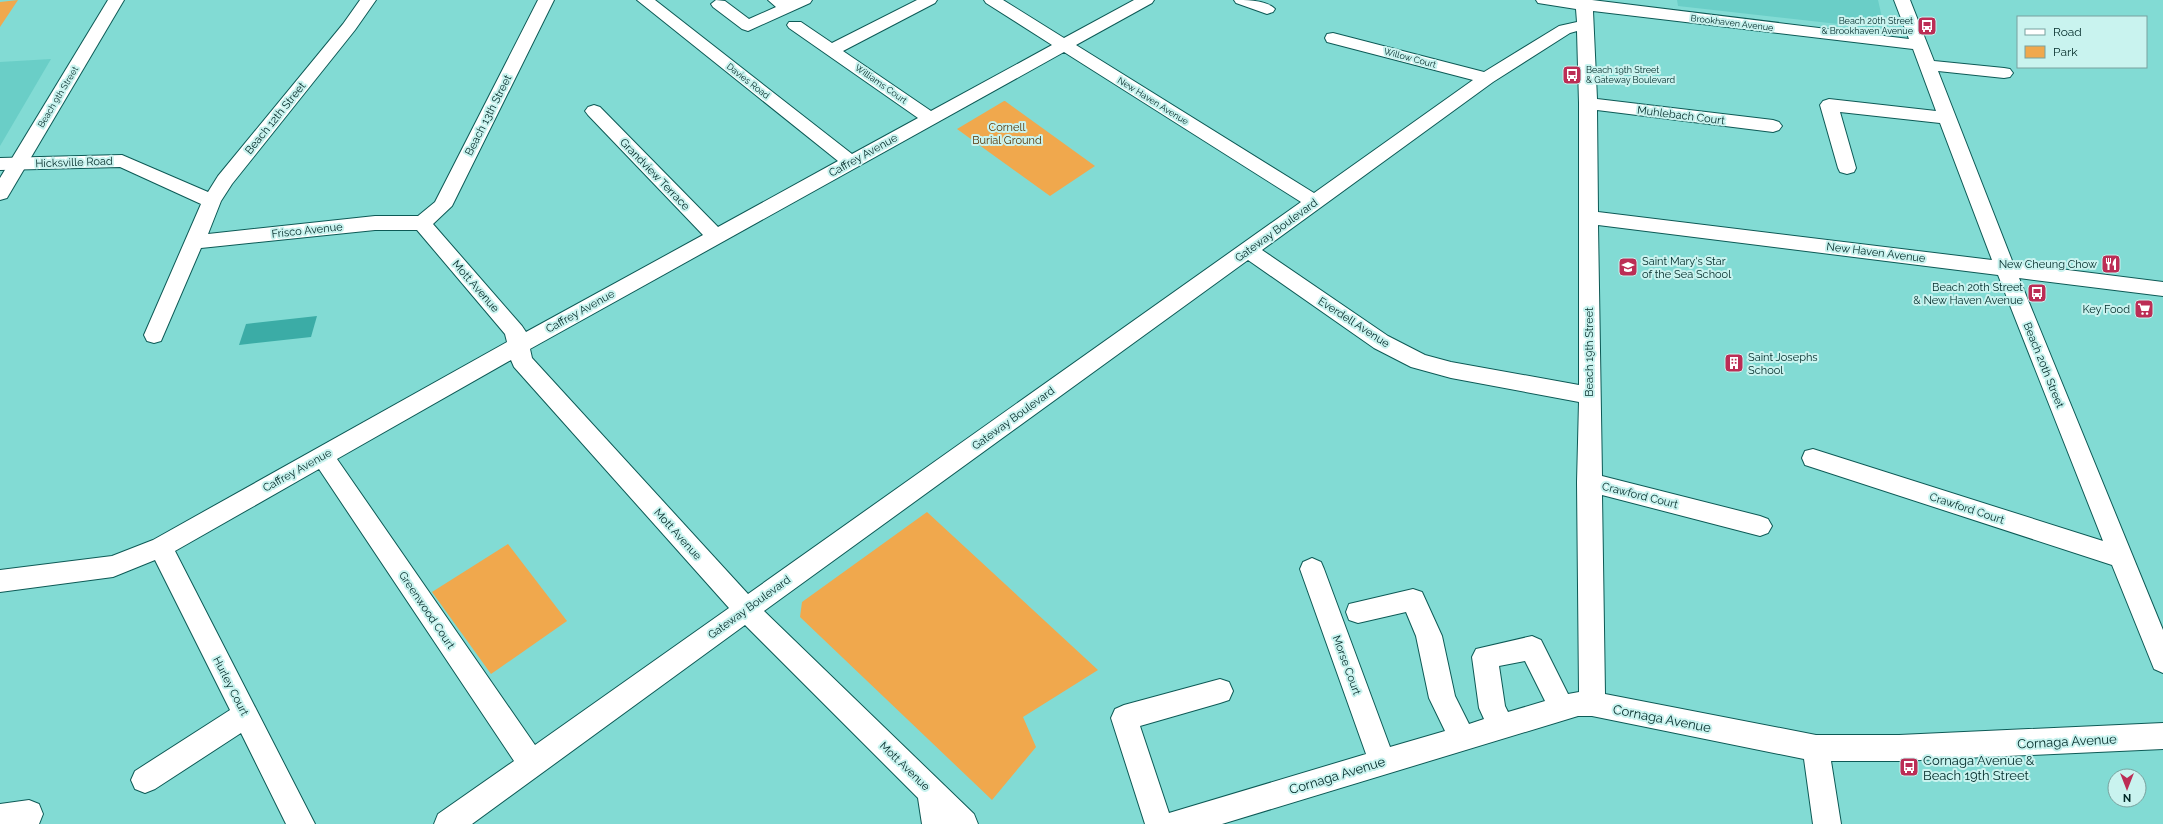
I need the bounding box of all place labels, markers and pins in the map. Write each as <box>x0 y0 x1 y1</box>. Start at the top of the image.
bus stop icon: Beach 20th Street & Brookhaven Avenue <box>1916 15 1938 37</box>
place label: Beach 20th Street & Brookhaven Avenue <box>1821 16 1914 36</box>
bus stop icon: Beach 19th Street & Gateway Boulevard <box>1561 64 1583 86</box>
place label: Beach 19th Street & Gateway Boulevard <box>1586 65 1676 85</box>
restaurant icon: New Cheung Chow <box>2100 253 2122 275</box>
place label: Saint Mary's Star of the Sea School <box>1642 255 1731 281</box>
school or university icon: Saint Mary's Star of the Sea School <box>1617 256 1639 278</box>
place label: New Cheung Chow <box>1999 258 2097 271</box>
place label: Beach 20th Street & New Haven Avenue <box>1913 281 2024 307</box>
bus stop icon: Beach 20th Street & New Haven Avenue <box>2026 282 2048 304</box>
supermarket icon: Key Food <box>2133 298 2155 320</box>
place label: Key Food <box>2082 303 2130 316</box>
place label: Saint Josephs School <box>1748 351 1818 377</box>
building icon: Saint Josephs School <box>1723 352 1745 374</box>
place label: Cornaga Avenue & Beach 19th Street <box>1923 753 2035 783</box>
bus stop icon: Cornaga Avenue & Beach 19th Street <box>1898 756 1920 778</box>

